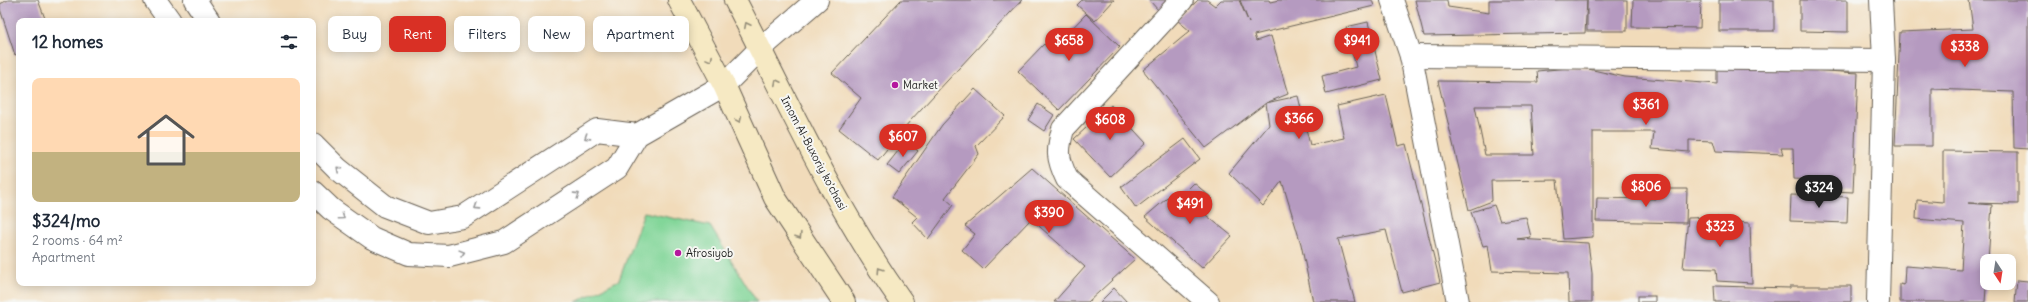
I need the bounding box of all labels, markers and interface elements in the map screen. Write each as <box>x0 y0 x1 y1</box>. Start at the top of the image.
chip: Buy <box>328 16 381 52</box>
chip: Rent <box>389 16 446 52</box>
chip: Filters <box>454 16 520 52</box>
chip: New <box>528 16 585 52</box>
chip: Apartment <box>593 16 689 52</box>
one-way arrow <box>745 21 752 29</box>
pin: $658 <box>1045 28 1093 62</box>
pin: $941 <box>1333 28 1381 62</box>
text: 12 homes <box>32 31 103 53</box>
icon: filters <box>278 31 300 53</box>
text: $658 <box>1054 32 1084 49</box>
text: $941 <box>1343 32 1371 49</box>
pin: $338 <box>1941 34 1989 68</box>
text: $338 <box>1950 38 1980 55</box>
one-way arrow <box>705 55 713 62</box>
place label: Market <box>903 78 938 92</box>
one-way arrow <box>774 79 782 87</box>
marker: Market <box>890 80 900 90</box>
pin: $361 <box>1622 92 1670 126</box>
street label: Imom Al-Buxoriy ko'chasi <box>778 94 850 212</box>
text: $361 <box>1632 96 1660 113</box>
icon: home <box>130 104 202 176</box>
pin: $366 <box>1275 106 1323 140</box>
pin: $608 <box>1086 107 1134 141</box>
text: $366 <box>1284 110 1314 127</box>
text: $608 <box>1095 111 1125 128</box>
one-way arrow <box>735 117 743 124</box>
pin: $607 <box>879 124 927 158</box>
text: $607 <box>888 128 918 145</box>
one-way arrow <box>584 132 591 139</box>
one-way arrow <box>336 167 343 174</box>
pin: $806 <box>1622 174 1670 208</box>
pin: $324 <box>1795 175 1843 209</box>
text: $806 <box>1631 178 1661 195</box>
text: $324 <box>1804 179 1834 196</box>
pin: $491 <box>1166 191 1214 225</box>
one-way arrow <box>572 192 579 199</box>
text: $491 <box>1176 195 1204 212</box>
pin: $390 <box>1025 200 1073 234</box>
one-way arrow <box>474 203 481 210</box>
text: $390 <box>1034 204 1064 221</box>
text: $324/mo <box>32 210 100 232</box>
one-way arrow <box>338 212 345 220</box>
pin: $323 <box>1696 214 1744 248</box>
text: $323 <box>1705 218 1735 235</box>
text: 2 rooms · 64 m² <box>32 232 123 249</box>
one-way arrow <box>794 232 802 239</box>
place label: Afrosiyob <box>686 246 733 260</box>
marker: Afrosiyob <box>673 248 683 258</box>
text: Apartment <box>32 249 95 266</box>
one-way arrow <box>459 249 465 257</box>
north arrow <box>1980 254 2016 290</box>
map controls <box>1980 254 2016 290</box>
one-way arrow <box>877 267 884 274</box>

